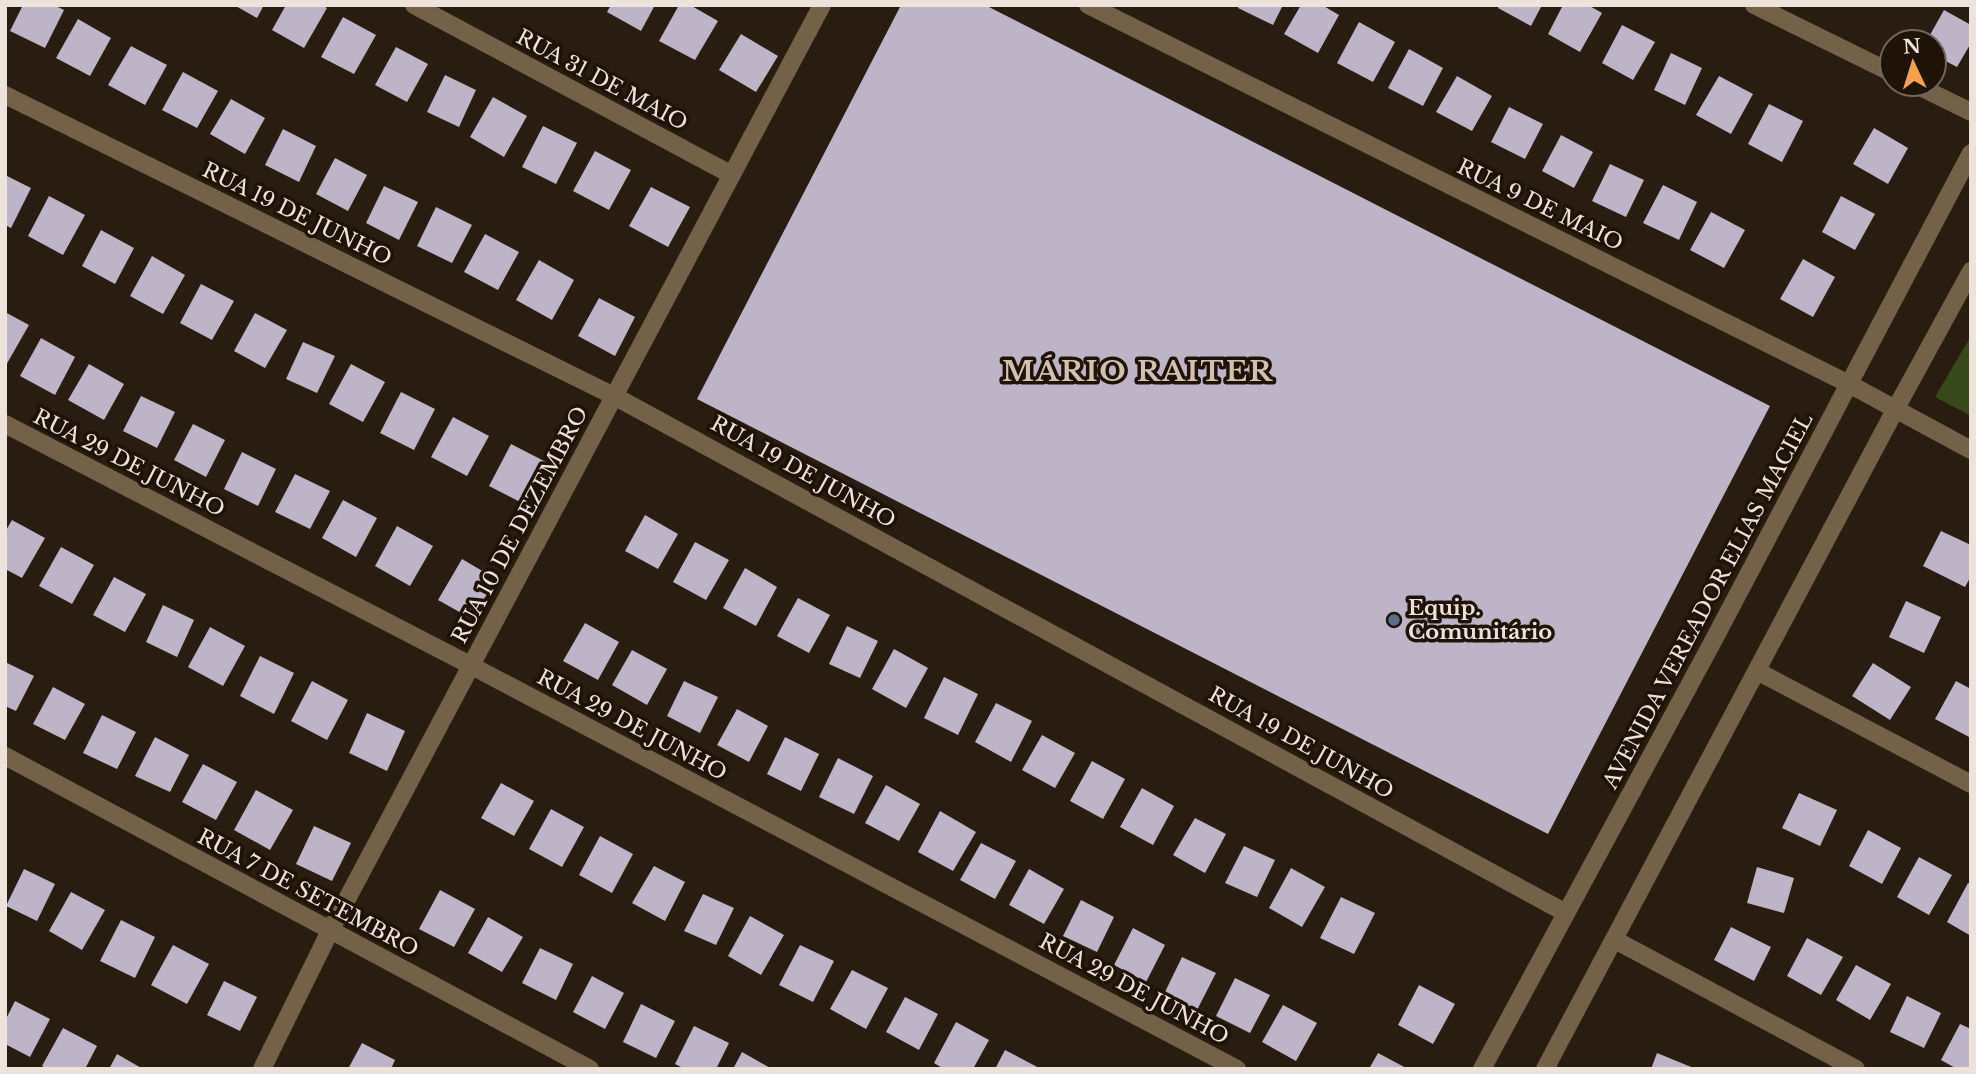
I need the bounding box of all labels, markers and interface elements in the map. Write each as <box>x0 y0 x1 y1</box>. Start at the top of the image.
street label: RUA 31 DE MAIO <box>512 24 692 136</box>
north arrow <box>1878 28 1948 98</box>
text: N <box>1902 34 1922 59</box>
street label: RUA 9 DE MAIO <box>1453 154 1627 256</box>
street label: RUA 19 DE JUNHO <box>198 157 396 271</box>
district label: MÁRIO RAITER <box>1002 354 1274 389</box>
street label: RUA 10 DE DEZEMBRO <box>446 402 594 648</box>
street label: RUA 29 DE JUNHO <box>29 404 229 522</box>
street label: AVENIDA VEREADOR ELIAS MACIEL <box>1597 409 1819 794</box>
street label: RUA 19 DE JUNHO <box>706 410 900 534</box>
place label: Equip. Comunitário <box>1408 595 1552 645</box>
marker: Equip. Comunitário <box>1386 612 1402 628</box>
street label: RUA 29 DE JUNHO <box>533 664 731 786</box>
street label: RUA 19 DE JUNHO <box>1204 681 1398 805</box>
street label: RUA 7 DE SETEMBRO <box>193 824 423 962</box>
street label: RUA 29 DE JUNHO <box>1035 928 1233 1050</box>

